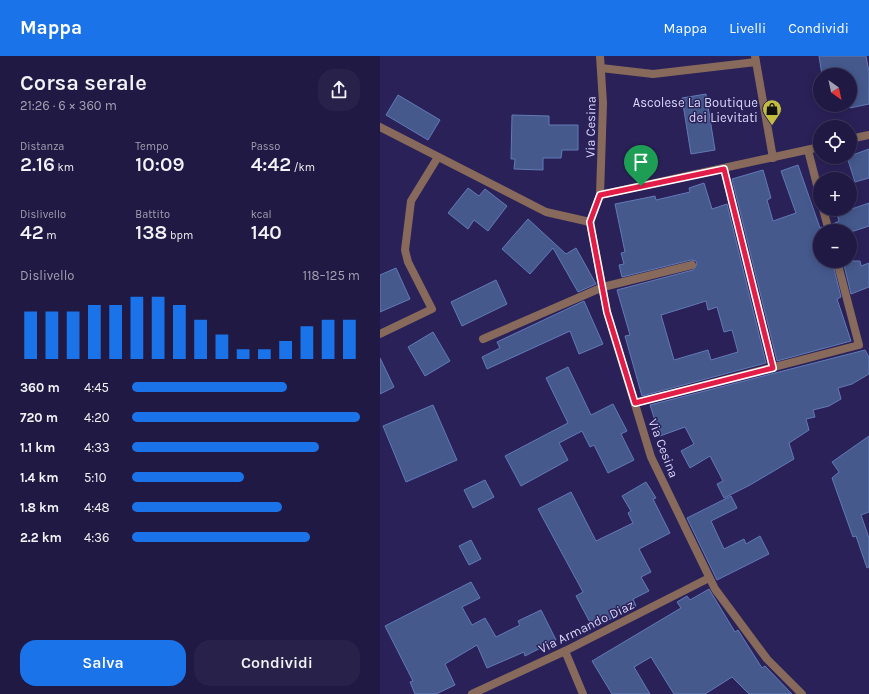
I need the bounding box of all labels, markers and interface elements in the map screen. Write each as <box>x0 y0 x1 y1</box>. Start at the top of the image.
text: Mappa <box>20 17 82 39</box>
text: Mappa <box>664 20 707 37</box>
text: Livelli <box>729 20 766 37</box>
text: Condividi <box>788 20 849 37</box>
north arrow <box>813 68 857 112</box>
map controls <box>813 68 857 268</box>
button: share <box>318 69 360 111</box>
text: Corsa serale <box>20 70 147 96</box>
place label: Ascolese La Boutique dei Lievitati <box>633 95 758 125</box>
street label: Via Cesina <box>582 96 599 158</box>
text: 21:26 · 6 × 360 m <box>20 98 117 113</box>
shop icon: Ascolese La Boutique dei Lievitati <box>761 98 783 126</box>
button: locate <box>813 120 857 164</box>
text: Distanza <box>20 140 64 153</box>
text: Tempo <box>135 140 168 153</box>
text: Passo <box>251 140 280 153</box>
pin <box>624 145 658 186</box>
icon: arrive <box>630 151 652 173</box>
text: 2.16 <box>20 153 55 176</box>
text: 10:09 <box>135 153 184 176</box>
text: 4:42 <box>251 153 291 176</box>
text: km <box>55 161 74 174</box>
text: /km <box>291 161 315 174</box>
button: + <box>813 172 857 216</box>
text: Dislivello <box>20 208 66 221</box>
text: Battito <box>135 208 170 221</box>
text: kcal <box>251 208 272 221</box>
text: 42 <box>20 221 44 244</box>
text: 138 <box>135 221 167 244</box>
text: 140 <box>251 221 282 244</box>
button: − <box>813 224 857 268</box>
text: m <box>44 229 57 242</box>
text: bpm <box>167 229 193 242</box>
text: Dislivello <box>20 268 74 283</box>
text: 118–125 m <box>303 268 360 283</box>
text: 360 m <box>20 380 60 395</box>
text: 4:45 <box>84 380 109 395</box>
text: 720 m <box>20 410 58 425</box>
text: 4:20 <box>84 410 110 425</box>
street label: Via Cesina <box>645 417 682 480</box>
text: 1.1 km <box>20 440 55 455</box>
text: 4:33 <box>84 440 110 455</box>
text: 1.4 km <box>20 470 58 485</box>
text: 5:10 <box>84 470 106 485</box>
text: 1.8 km <box>20 500 59 515</box>
text: 4:48 <box>84 500 110 515</box>
text: 2.2 km <box>20 530 62 545</box>
text: 4:36 <box>84 530 109 545</box>
street label: Via Armando Diaz <box>536 597 636 656</box>
button: Salva <box>20 640 186 686</box>
button: Condividi <box>194 640 360 686</box>

